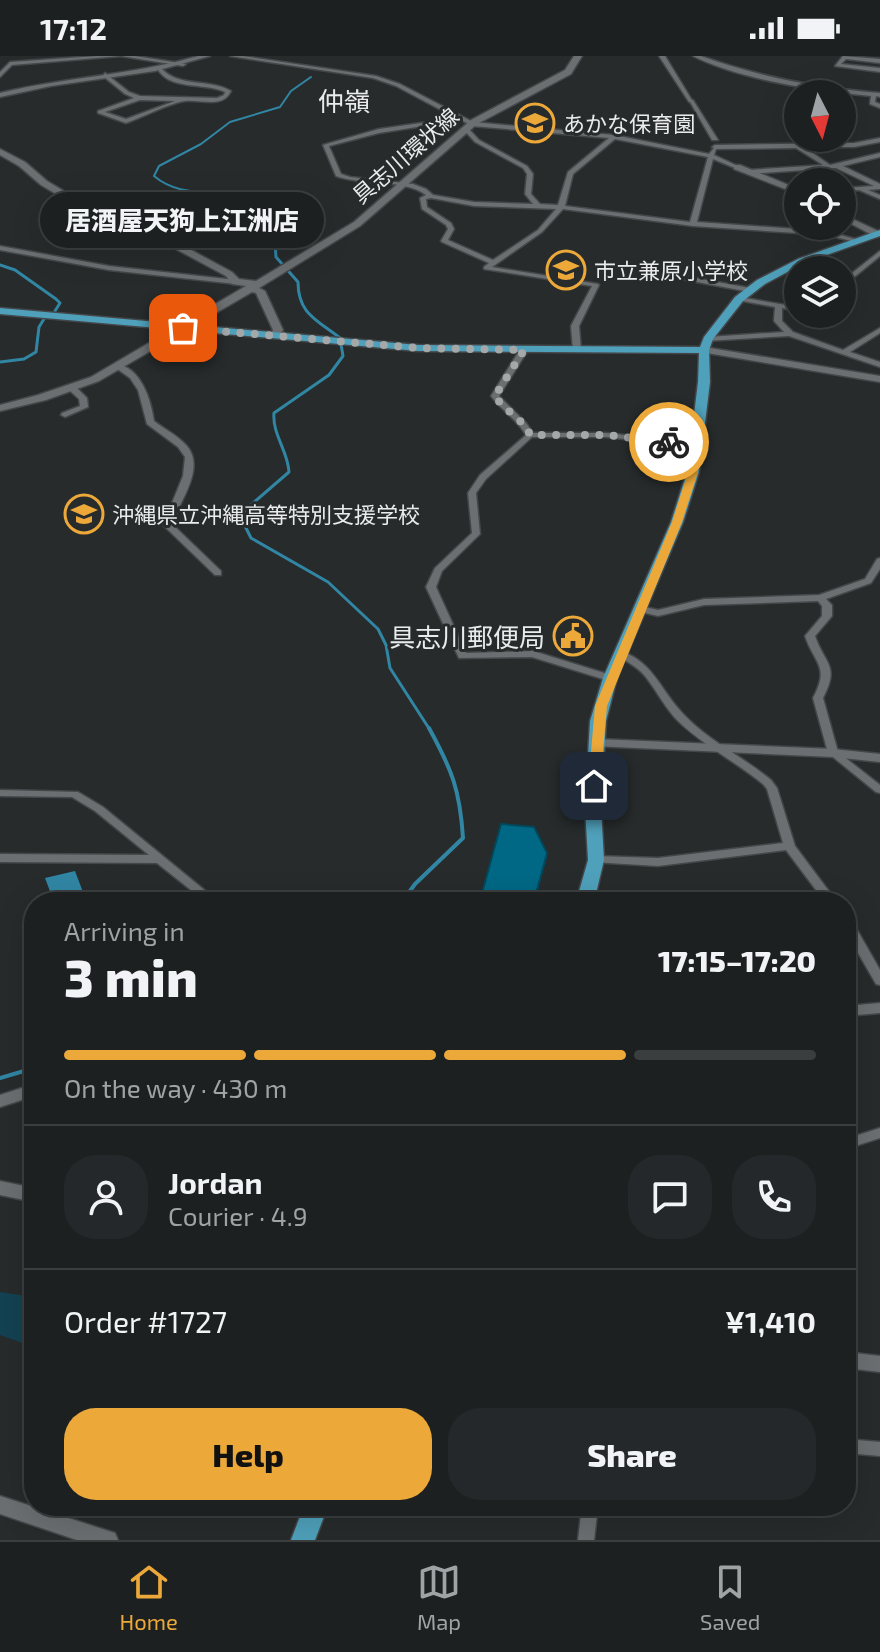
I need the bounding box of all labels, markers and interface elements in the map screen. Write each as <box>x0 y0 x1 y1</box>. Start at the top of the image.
text: 17:12 <box>40 10 107 46</box>
north arrow <box>784 80 856 152</box>
map controls <box>784 80 856 328</box>
district label: 仲嶺 <box>318 85 370 116</box>
street label: 具志川環状線 <box>347 102 463 208</box>
school or university icon: あかな保育園 <box>514 102 556 144</box>
place label: あかな保育園 <box>563 110 695 136</box>
button: locate <box>784 168 856 240</box>
callout: 居酒屋天狗上江洲店 <box>41 192 325 248</box>
text: 居酒屋天狗上江洲店 <box>65 204 299 235</box>
school or university icon: 市立兼原小学校 <box>545 249 587 291</box>
button: layers <box>784 256 856 328</box>
place label: 市立兼原小学校 <box>594 257 748 283</box>
pin <box>149 294 217 362</box>
icon: bag <box>161 306 205 350</box>
courier <box>629 402 709 482</box>
icon: bike <box>647 420 691 464</box>
school or university icon: 沖縄県立沖縄高等特別支援学校 <box>63 493 105 535</box>
place label: 沖縄県立沖縄高等特別支援学校 <box>112 501 420 527</box>
public building icon: 具志川郵便局 <box>552 615 594 657</box>
place label: 具志川郵便局 <box>389 621 545 652</box>
pin <box>560 752 628 820</box>
icon: home <box>572 764 616 808</box>
text: Arriving in <box>64 915 185 946</box>
text: 17:15–17:20 <box>658 942 816 978</box>
text: 3 min <box>64 945 198 1007</box>
text: On the way · 430 m <box>64 1072 287 1103</box>
button: person <box>64 1155 148 1239</box>
button: chat <box>628 1155 712 1239</box>
button: phone <box>732 1155 816 1239</box>
text: Jordan <box>168 1164 263 1200</box>
text: Courier · 4.9 <box>168 1200 308 1231</box>
text: Order #1727 <box>64 1303 227 1339</box>
text: ¥1,410 <box>725 1303 816 1339</box>
button: Help <box>64 1408 432 1500</box>
button: Share <box>448 1408 816 1500</box>
tab: Home <box>120 1560 178 1634</box>
tab: Map <box>417 1560 461 1634</box>
tab: Saved <box>700 1560 760 1634</box>

